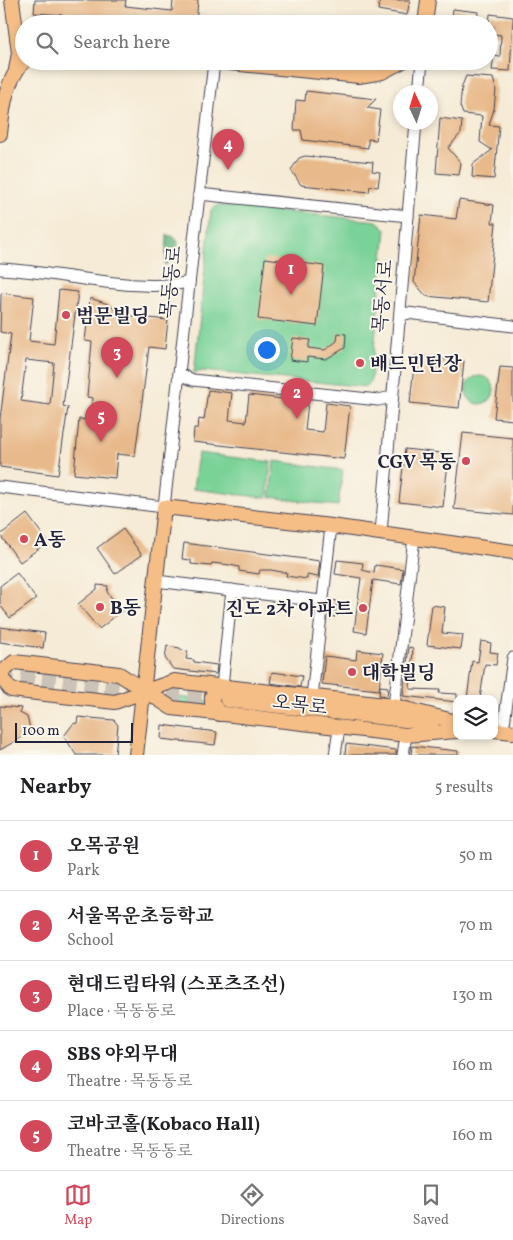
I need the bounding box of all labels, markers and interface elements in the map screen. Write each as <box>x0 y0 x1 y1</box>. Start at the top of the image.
search box <box>15 15 498 70</box>
icon: search <box>33 29 61 57</box>
text: Search here <box>73 30 170 56</box>
north arrow <box>393 85 438 130</box>
pin: 4 <box>212 129 244 170</box>
street label: 목동동로 <box>155 244 189 320</box>
pin: 1 <box>275 254 307 295</box>
street label: 목동서로 <box>368 258 400 334</box>
place label: 범문빌딩 <box>76 304 149 330</box>
marker: 범문빌딩 <box>60 309 72 321</box>
pin: 3 <box>101 337 133 378</box>
your location <box>254 337 280 363</box>
place label: 배드민턴장 <box>370 352 462 378</box>
marker: 배드민턴장 <box>354 357 366 369</box>
pin: 2 <box>281 378 313 419</box>
pin: 5 <box>85 401 117 442</box>
place label: CGV 목동 <box>377 450 456 476</box>
marker: CGV 목동 <box>460 455 472 467</box>
place label: A동 <box>34 528 66 554</box>
marker: A동 <box>18 533 30 545</box>
place label: B동 <box>110 596 141 622</box>
place label: 진도 2차 아파트 <box>225 597 354 623</box>
marker: B동 <box>94 601 106 613</box>
marker: 진도 2차 아파트 <box>357 602 369 614</box>
place label: 대학빌딩 <box>362 661 435 687</box>
marker: 대학빌딩 <box>346 666 358 678</box>
street label: 오목로 <box>271 690 329 722</box>
map controls <box>453 695 498 740</box>
button: layers <box>453 695 498 740</box>
scale bar <box>15 720 132 743</box>
text: 100 m <box>22 722 60 741</box>
text: Nearby <box>20 773 91 802</box>
text: 5 results <box>435 777 493 799</box>
text: 오목공원 <box>67 834 140 860</box>
text: 1 <box>33 845 39 867</box>
text: 50 m <box>459 845 493 867</box>
text: Park <box>67 860 100 882</box>
text: 서울목운초등학교 <box>67 904 214 930</box>
text: 2 <box>32 915 40 937</box>
text: 70 m <box>459 915 493 937</box>
text: School <box>67 930 114 952</box>
text: 현대드림타워 (스포츠조선) <box>67 972 285 998</box>
text: 3 <box>32 985 40 1007</box>
text: 130 m <box>452 985 493 1007</box>
text: Place · 목동동로 <box>67 1001 175 1023</box>
text: SBS 야외무대 <box>67 1042 178 1068</box>
text: 4 <box>31 1055 41 1077</box>
text: 160 m <box>452 1055 493 1077</box>
text: Theatre · 목동동로 <box>67 1071 192 1093</box>
text: 코바코홀(Kobaco Hall) <box>67 1112 260 1138</box>
text: 5 <box>32 1125 40 1147</box>
text: 160 m <box>452 1125 493 1147</box>
text: Theatre · 목동동로 <box>67 1141 192 1163</box>
tab: Map <box>64 1181 92 1230</box>
tab: Directions <box>220 1181 285 1230</box>
tab: Saved <box>413 1181 449 1230</box>

